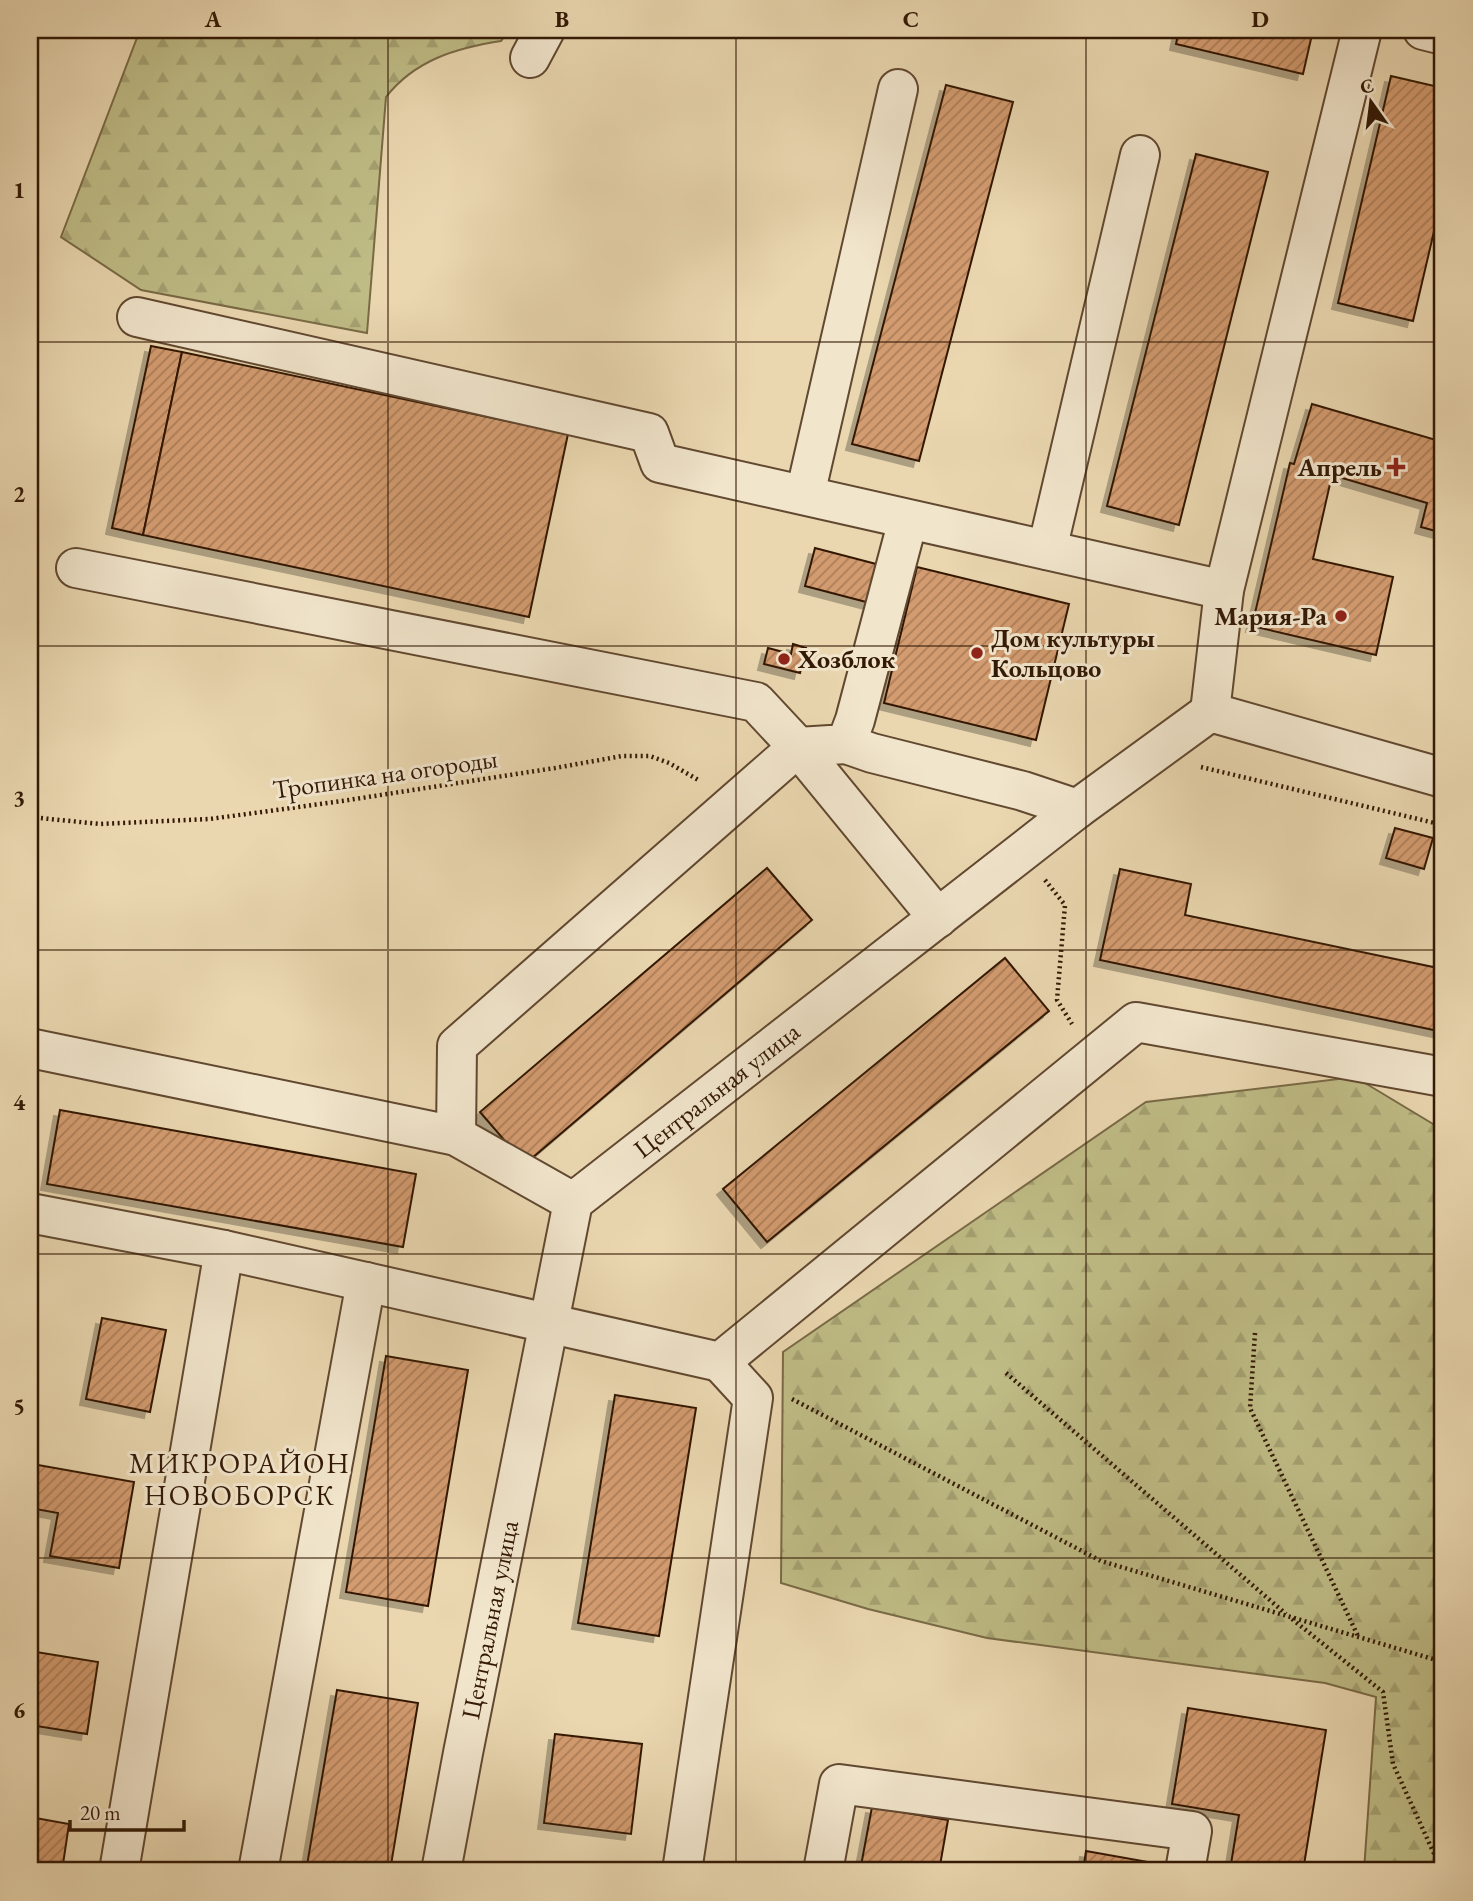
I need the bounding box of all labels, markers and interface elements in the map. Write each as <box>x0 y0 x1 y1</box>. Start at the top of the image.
text: A <box>204 4 222 34</box>
text: B <box>555 4 569 34</box>
text: C <box>903 4 919 34</box>
text: D <box>1251 4 1269 34</box>
north arrow <box>1336 66 1406 136</box>
text: С <box>1357 72 1377 100</box>
text: 1 <box>13 175 25 205</box>
place label: Апрель <box>1297 450 1382 484</box>
marker: Апрель <box>1388 459 1404 475</box>
text: 2 <box>13 479 25 509</box>
place label: Мария-Ра <box>1214 599 1328 633</box>
marker: Мария-Ра <box>1333 608 1349 624</box>
place label: Дом культуры Кольцово <box>991 621 1155 685</box>
place label: Хозблок <box>797 642 896 676</box>
marker: Дом культуры Кольцово <box>969 645 985 661</box>
marker: Хозблок <box>776 651 792 667</box>
street label: Тропинка на огороды <box>270 741 500 807</box>
text: 3 <box>13 783 25 813</box>
street label: Центральная улица <box>626 1014 807 1166</box>
text: 4 <box>13 1087 26 1117</box>
text: 5 <box>13 1391 25 1421</box>
district label: МИКРОРАЙОН НОВОБОРСК <box>129 1445 351 1513</box>
street label: Центральная улица <box>453 1517 526 1722</box>
text: 6 <box>13 1695 25 1725</box>
scale bar <box>70 1789 184 1833</box>
text: 20 m <box>80 1799 121 1826</box>

